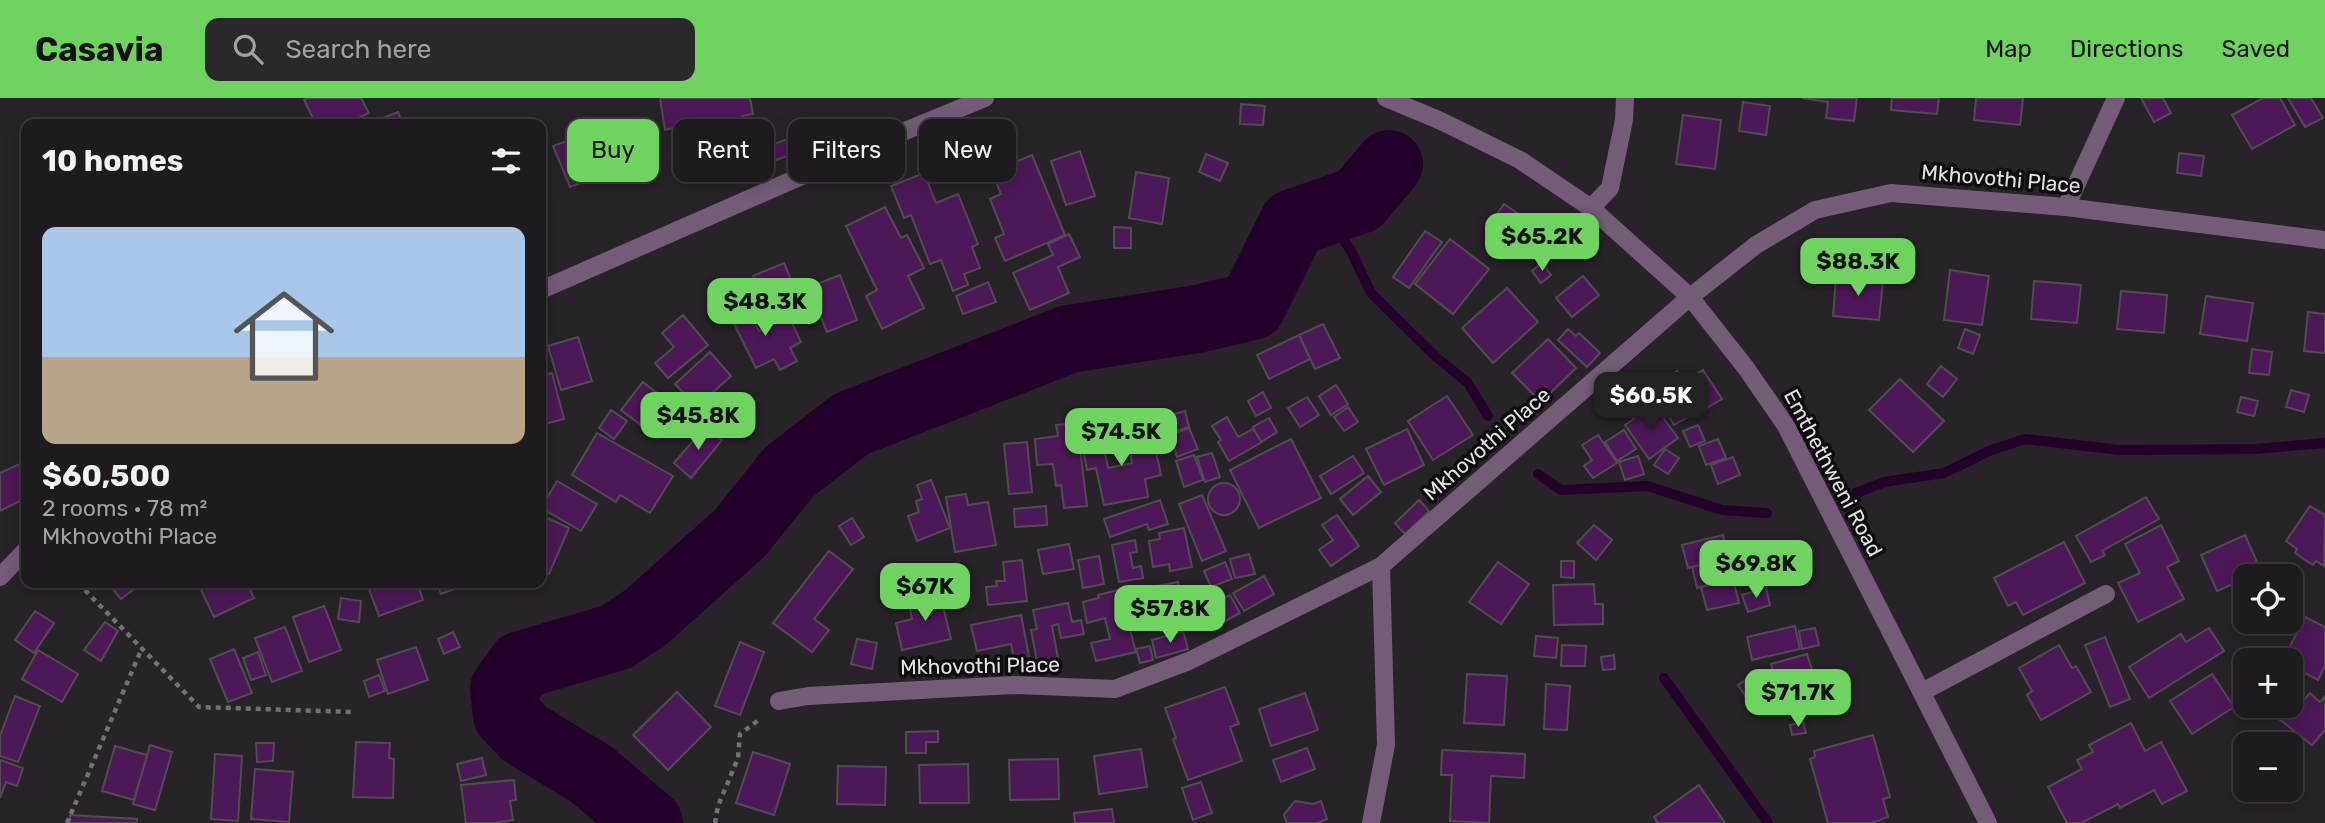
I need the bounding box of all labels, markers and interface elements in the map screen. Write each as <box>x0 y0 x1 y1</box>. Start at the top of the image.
search box <box>205 18 695 81</box>
text: Casavia <box>35 30 163 69</box>
icon: search <box>229 30 267 68</box>
text: Search here <box>285 34 431 65</box>
text: Map <box>1985 35 2032 63</box>
text: Directions <box>2070 35 2183 63</box>
text: Saved <box>2221 35 2290 63</box>
chip: Buy <box>567 119 659 182</box>
chip: Rent <box>673 119 774 182</box>
chip: Filters <box>788 119 905 182</box>
chip: New <box>919 119 1016 182</box>
icon: filters <box>487 142 525 180</box>
text: 10 homes <box>42 143 183 179</box>
street label: Mkhovothi Place <box>1920 159 2082 198</box>
pin: $65.2K <box>1485 214 1599 273</box>
text: $65.2K <box>1501 222 1583 250</box>
pin: $88.3K <box>1801 238 1915 298</box>
text: $88.3K <box>1816 247 1900 275</box>
icon: home <box>221 273 347 399</box>
pin: $48.3K <box>708 278 822 338</box>
text: $48.3K <box>723 287 807 315</box>
pin: $60.5K <box>1594 372 1708 432</box>
text: $60.5K <box>1610 381 1692 409</box>
street label: Mkhovothi Place <box>1418 382 1555 506</box>
street label: Emthethweni Road <box>1779 385 1888 561</box>
pin: $45.8K <box>641 392 755 452</box>
text: $45.8K <box>656 401 740 429</box>
pin: $74.5K <box>1064 408 1178 468</box>
text: $74.5K <box>1081 417 1161 445</box>
text: $60,500 <box>42 458 170 494</box>
text: 2 rooms · 78 m² <box>42 494 207 522</box>
text: Mkhovothi Place <box>42 522 217 550</box>
pin: $69.8K <box>1699 540 1813 600</box>
text: $69.8K <box>1715 549 1797 577</box>
pin: $67K <box>884 564 966 623</box>
map controls <box>2233 564 2303 802</box>
button: locate <box>2233 564 2303 634</box>
text: $67K <box>896 572 954 600</box>
pin: $57.8K <box>1113 586 1227 645</box>
text: $57.8K <box>1130 594 1210 622</box>
button: + <box>2233 648 2303 718</box>
street label: Mkhovothi Place <box>900 652 1060 679</box>
pin: $71.7K <box>1741 670 1855 729</box>
text: $71.7K <box>1761 678 1835 706</box>
button: − <box>2233 732 2303 802</box>

